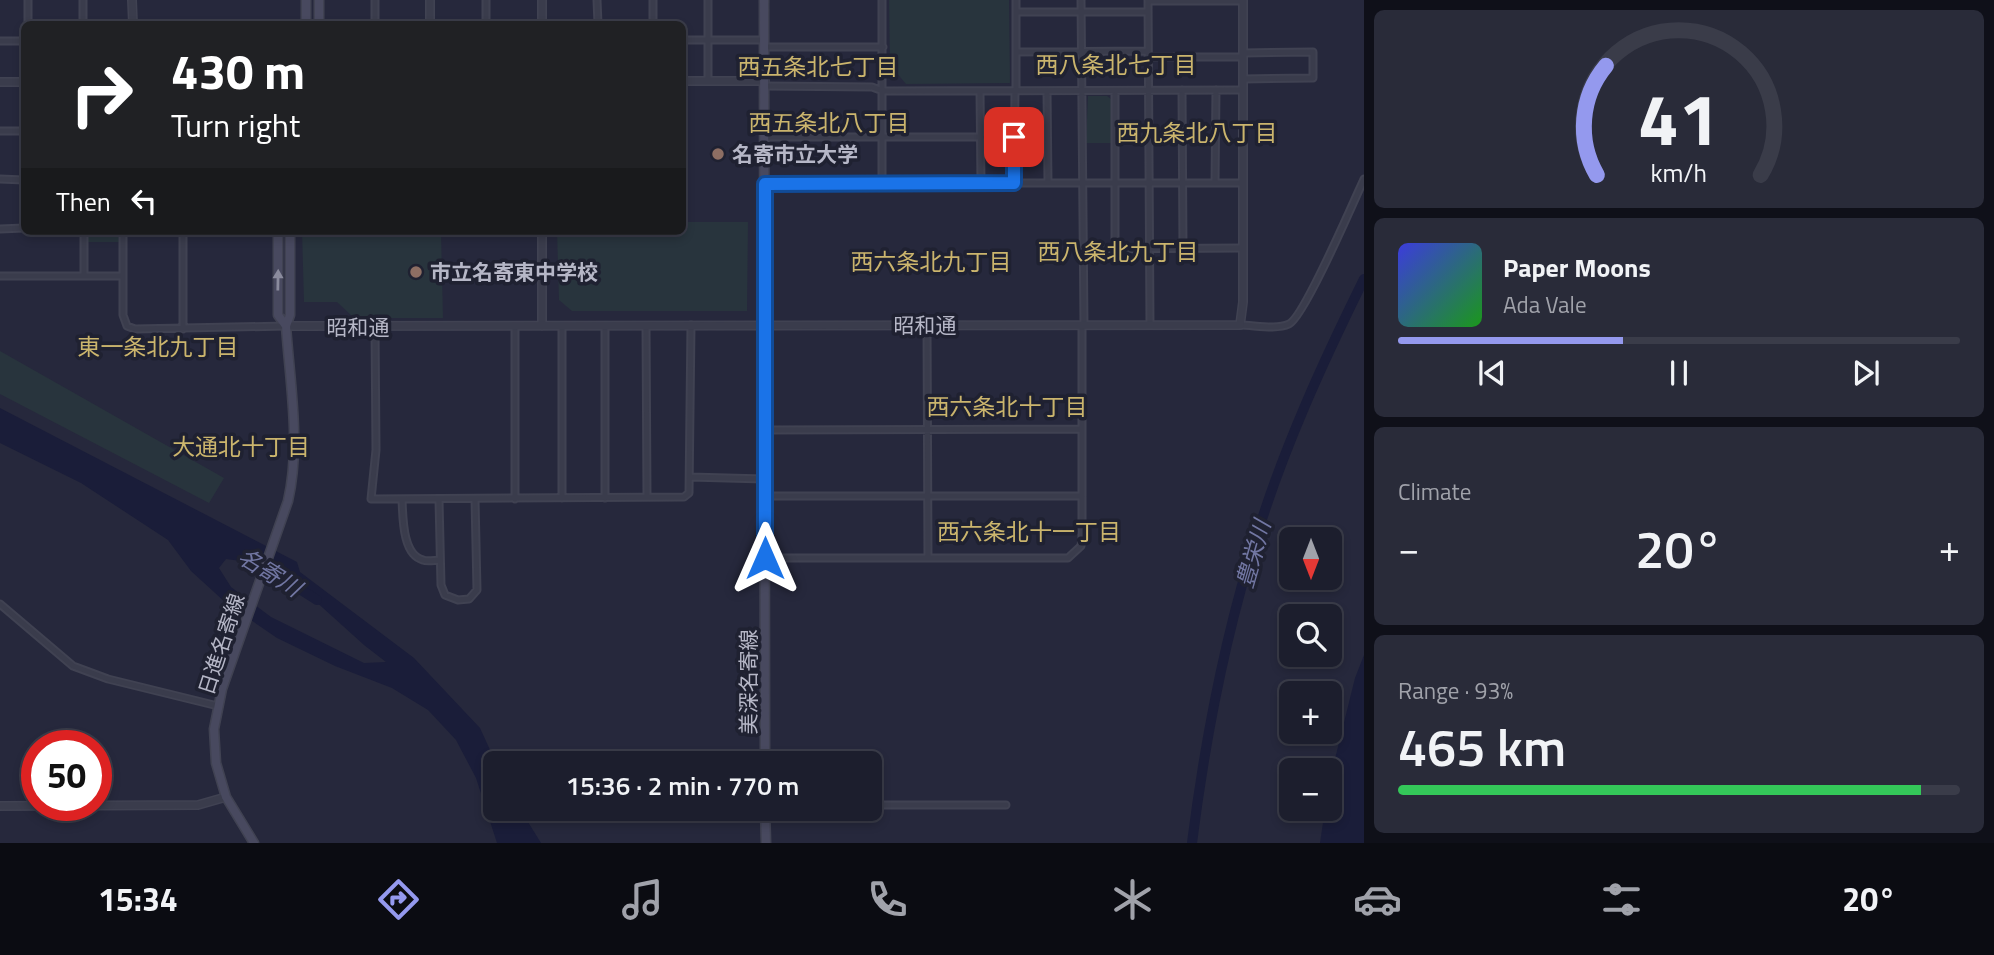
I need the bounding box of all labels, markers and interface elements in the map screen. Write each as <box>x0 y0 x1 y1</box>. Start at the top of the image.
text: 430 m <box>171 33 305 108</box>
district label: 西八条北七丁目 <box>1036 47 1197 82</box>
icon: right <box>56 49 147 140</box>
district label: 西五条北七丁目 <box>738 49 899 84</box>
text: 41 <box>1638 64 1720 174</box>
text: Turn right <box>171 101 300 149</box>
district label: 西五条北八丁目 <box>749 105 910 140</box>
pin <box>984 107 1044 167</box>
district label: 西九条北八丁目 <box>1117 115 1278 150</box>
icon: arrive <box>995 118 1033 156</box>
place label: 名寄市立大学 <box>732 138 858 170</box>
marker: 名寄市立大学 <box>710 146 726 162</box>
text: km/h <box>1651 154 1707 192</box>
text: Then <box>56 182 111 221</box>
icon: left <box>125 182 163 220</box>
district label: 西八条北九丁目 <box>1038 234 1199 269</box>
district label: 西六条北九丁目 <box>851 244 1012 279</box>
text: Paper Moons <box>1503 248 1651 287</box>
place label: 市立名寄東中学校 <box>430 256 598 288</box>
marker: 市立名寄東中学校 <box>408 264 424 280</box>
one-way arrow <box>272 269 284 291</box>
text: Ada Vale <box>1503 287 1587 322</box>
street label: 昭和通 <box>894 309 957 341</box>
street label: 昭和通 <box>327 311 390 343</box>
district label: 東一条北九丁目 <box>78 329 239 364</box>
icon: previous <box>1473 354 1511 392</box>
icon: pause <box>1660 354 1698 392</box>
icon: next <box>1847 354 1885 392</box>
district label: 西六条北十丁目 <box>927 389 1088 424</box>
district label: 大通北十丁目 <box>172 429 310 464</box>
text: Climate <box>1398 474 1471 509</box>
text: 20° <box>1635 509 1723 588</box>
water label: 豊栄川 <box>1227 513 1280 592</box>
district label: 西六条北十一丁目 <box>937 514 1121 549</box>
text: − <box>1398 519 1419 577</box>
text: + <box>1939 519 1960 577</box>
position arrow <box>728 521 802 595</box>
north arrow <box>1279 527 1342 590</box>
map controls <box>1279 527 1342 821</box>
water label: 名寄川 <box>231 539 311 607</box>
street label: 日進名寄線 <box>190 589 252 699</box>
button: search <box>1279 604 1342 667</box>
street label: 美深名寄線 <box>732 630 764 735</box>
text: Range · 93% <box>1398 673 1513 708</box>
button: + <box>1279 681 1342 744</box>
text: 465 km <box>1398 707 1566 786</box>
speed limit sign: 50 <box>21 730 112 821</box>
button: − <box>1279 758 1342 821</box>
text: 15:36 · 2 min · 770 m <box>566 766 799 805</box>
text: 15:34 <box>98 875 178 923</box>
icon: directions <box>374 875 423 924</box>
icon: music <box>618 875 667 924</box>
icon: phone <box>863 875 912 924</box>
icon: climate <box>1108 875 1157 924</box>
icon: car <box>1353 875 1402 924</box>
icon: filters <box>1597 875 1646 924</box>
text: 20° <box>1842 875 1896 923</box>

